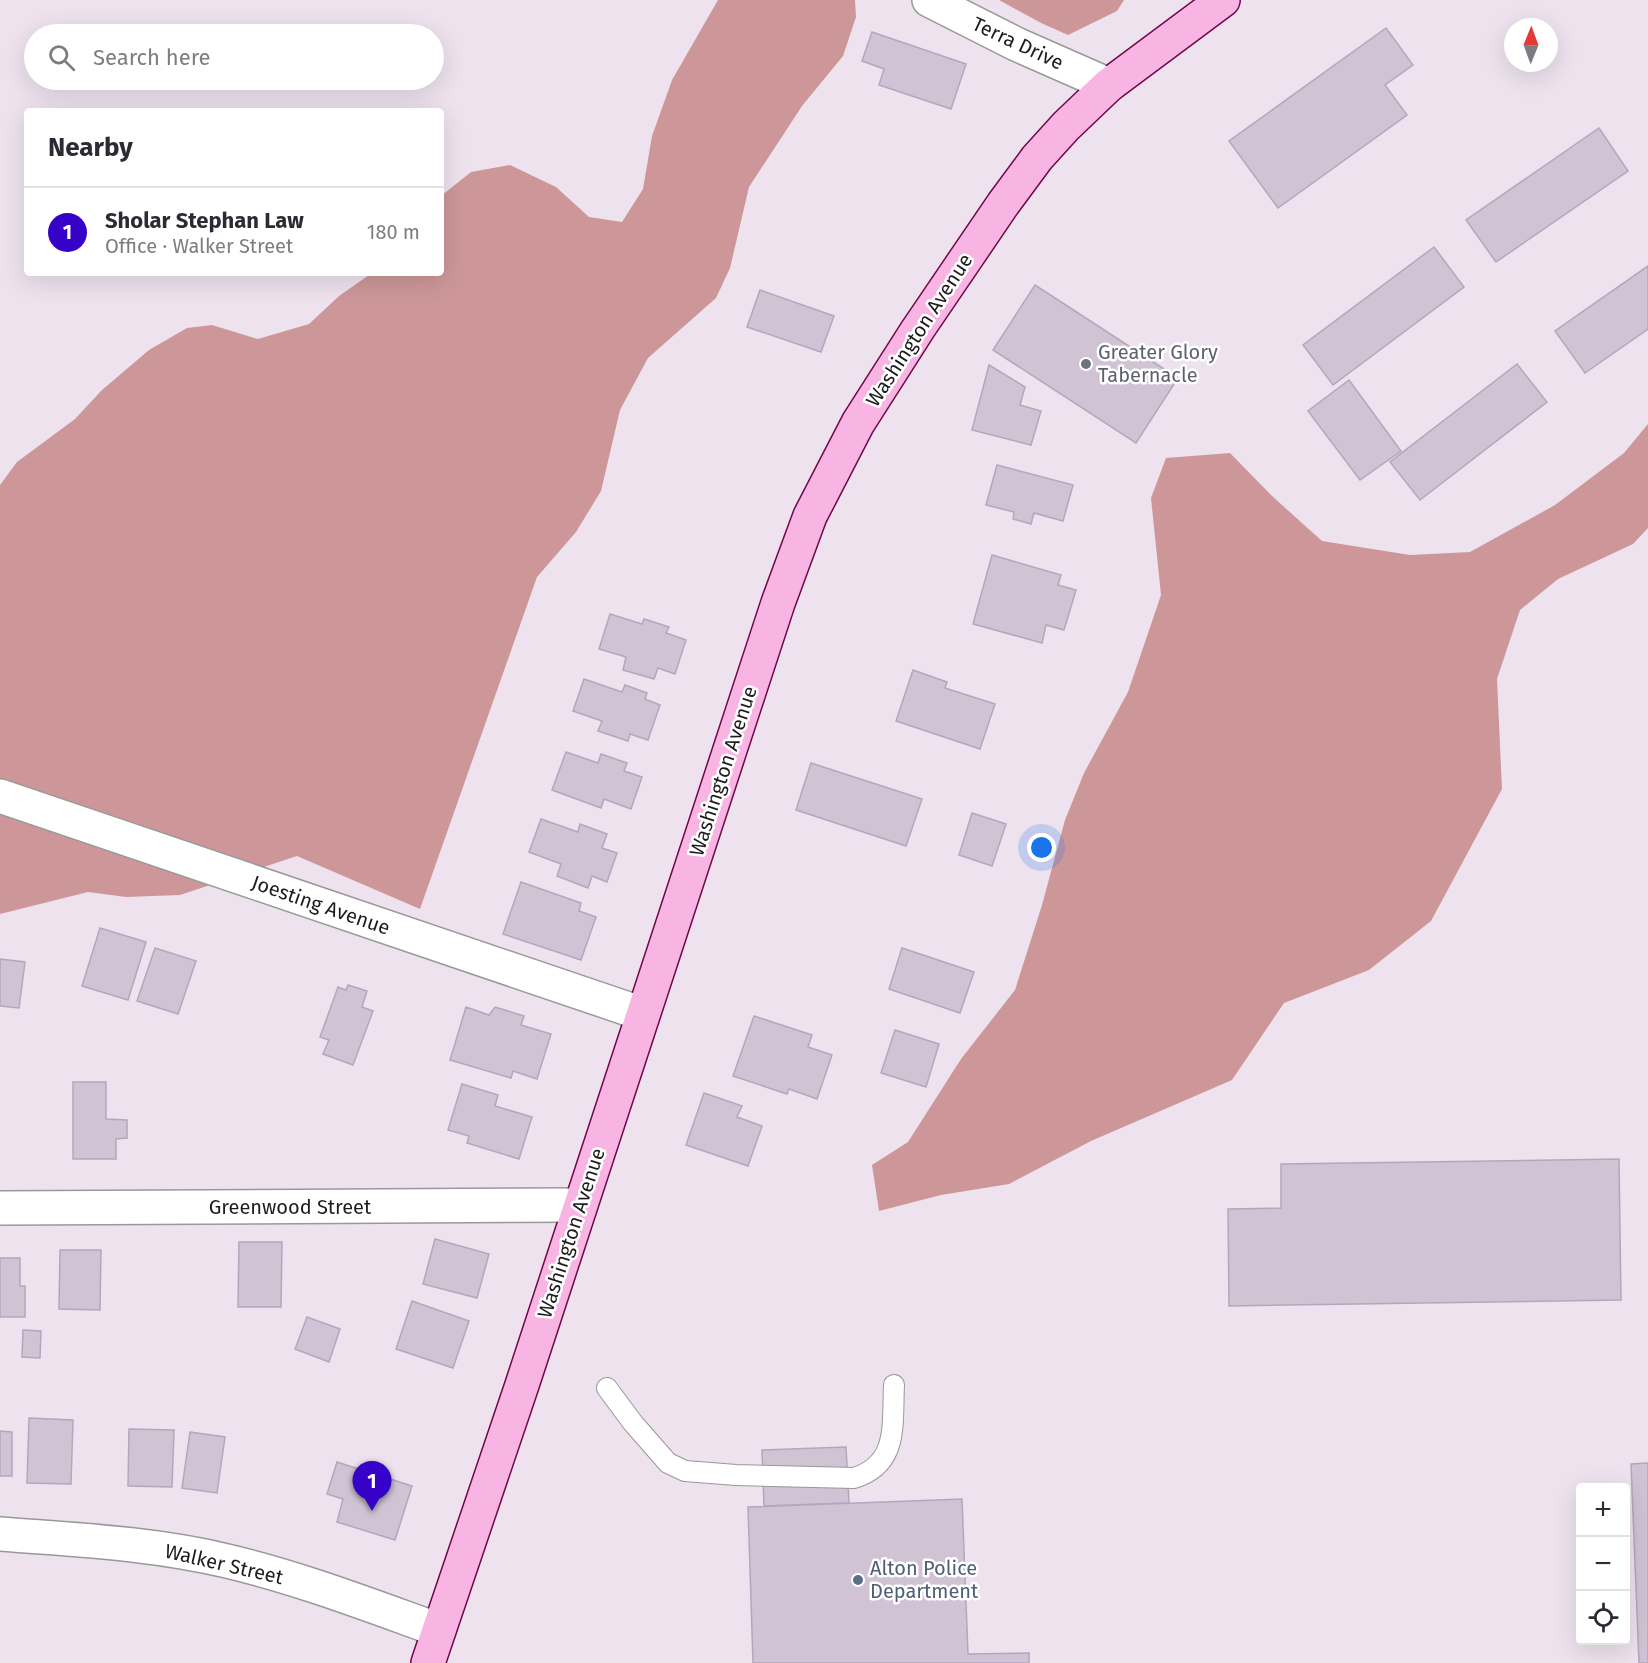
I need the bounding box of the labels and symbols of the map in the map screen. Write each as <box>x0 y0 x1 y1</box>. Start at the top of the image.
street label: Terra Drive <box>969 11 1067 75</box>
north arrow <box>1504 18 1558 72</box>
street label: Washington Avenue <box>861 249 977 411</box>
place label: Greater Glory Tabernacle <box>1098 340 1218 387</box>
marker: Greater Glory Tabernacle <box>1079 357 1093 371</box>
street label: Washington Avenue <box>684 683 762 859</box>
your location <box>1027 833 1056 862</box>
street label: Joesting Avenue <box>249 870 393 940</box>
street label: Washington Avenue <box>532 1145 610 1321</box>
street label: Greenwood Street <box>209 1195 372 1219</box>
pin: 1 <box>352 1462 392 1511</box>
street label: Walker Street <box>162 1539 286 1589</box>
place label: Alton Police Department <box>870 1556 979 1603</box>
marker: Alton Police Department <box>851 1573 865 1587</box>

